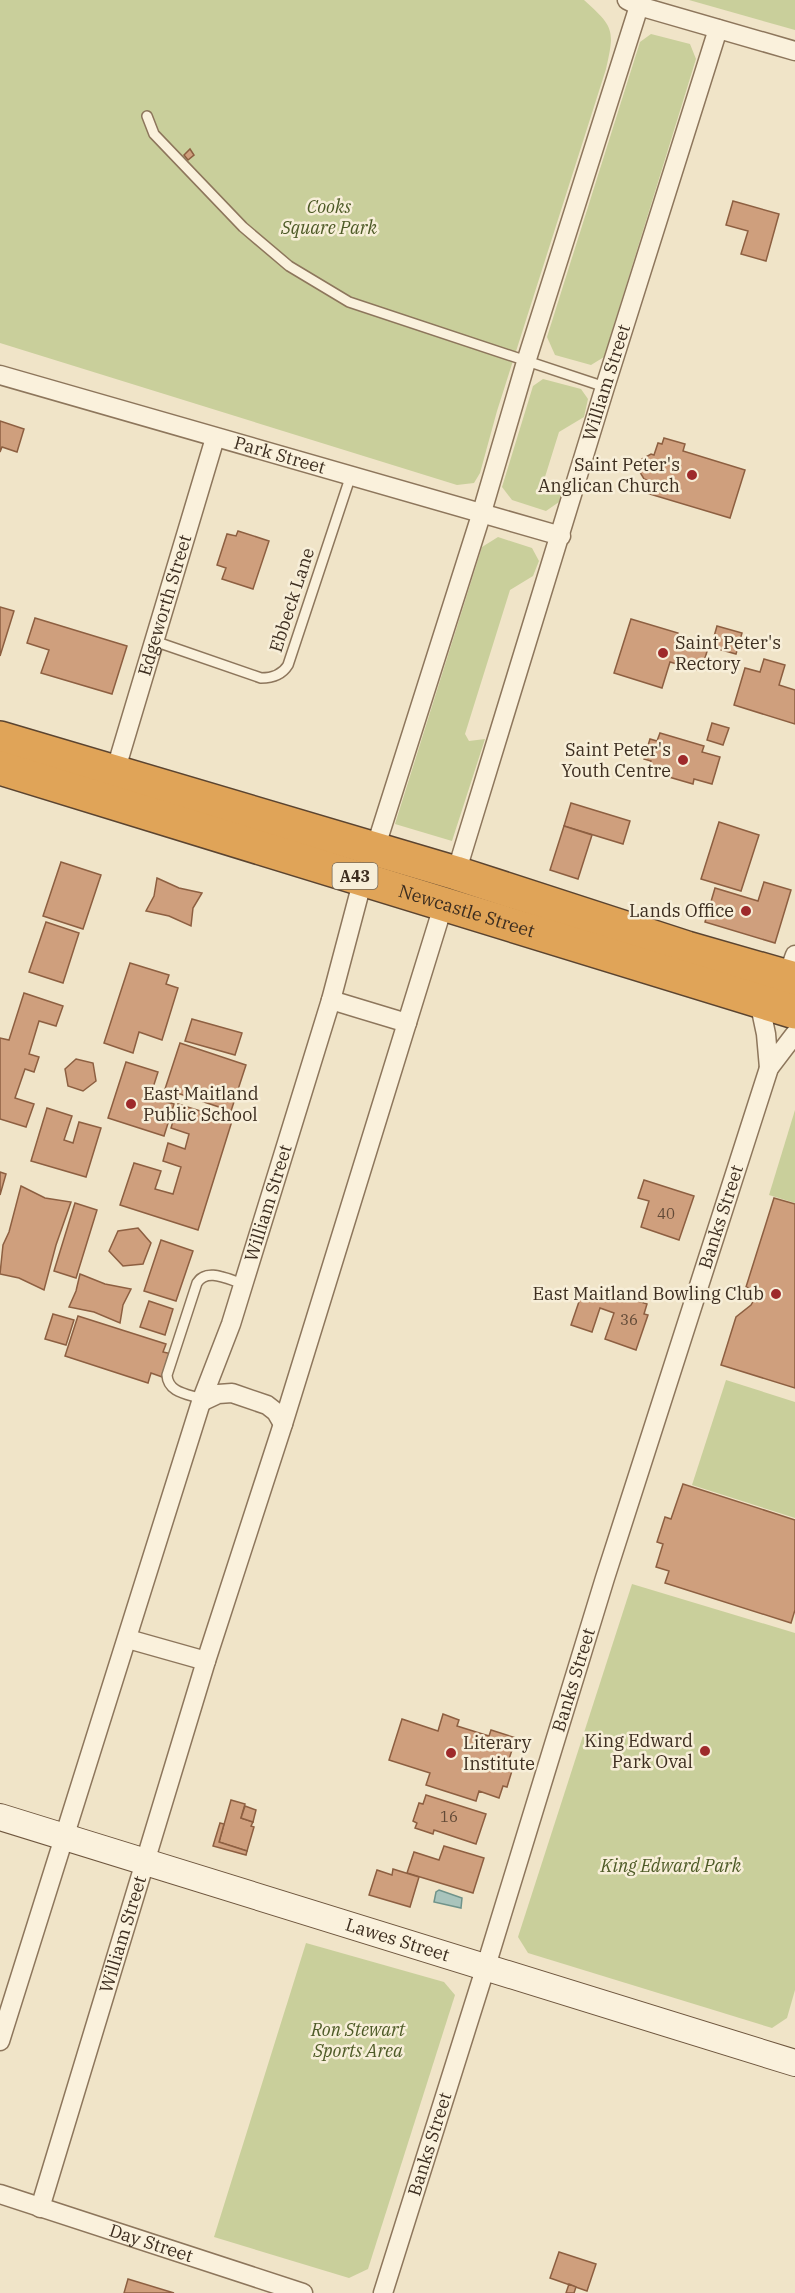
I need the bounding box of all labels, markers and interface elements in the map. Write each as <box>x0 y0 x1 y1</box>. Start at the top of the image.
park label: Cooks Square Park <box>280 195 378 239</box>
street label: William Street <box>577 321 635 444</box>
street label: Park Street <box>231 431 328 479</box>
place label: Saint Peter's Anglican Church <box>538 453 680 497</box>
marker: Saint Peter's Anglican Church <box>685 468 699 482</box>
street label: Edgeworth Street <box>132 532 196 679</box>
street label: Ebbeck Lane <box>264 545 319 655</box>
place label: Saint Peter's Rectory <box>675 631 781 675</box>
marker: Saint Peter's Rectory <box>656 646 670 660</box>
place label: Saint Peter's Youth Centre <box>561 738 671 782</box>
marker: Saint Peter's Youth Centre <box>676 753 690 767</box>
road number: A43 <box>332 863 378 889</box>
street label: Newcastle Street <box>396 879 538 942</box>
place label: Lands Office <box>629 899 734 922</box>
marker: Lands Office <box>739 904 753 918</box>
place label: East Maitland Public School <box>143 1082 259 1126</box>
marker: East Maitland Public School <box>124 1097 138 1111</box>
street label: William Street <box>239 1142 297 1264</box>
street label: Banks Street <box>693 1162 748 1271</box>
house number: 40 <box>657 1204 675 1223</box>
place label: East Maitland Bowling Club <box>532 1282 764 1305</box>
marker: East Maitland Bowling Club <box>769 1287 783 1301</box>
house number: 36 <box>620 1310 638 1329</box>
street label: Banks Street <box>546 1625 600 1735</box>
place label: King Edward Park Oval <box>584 1729 693 1773</box>
place label: Literary Institute <box>463 1731 535 1775</box>
marker: King Edward Park Oval <box>698 1744 712 1758</box>
marker: Literary Institute <box>444 1746 458 1760</box>
house number: 16 <box>440 1807 458 1826</box>
park label: King Edward Park <box>600 1854 742 1877</box>
street label: William Street <box>94 1873 151 1995</box>
street label: Lawes Street <box>343 1913 452 1966</box>
park label: Ron Stewart Sports Area <box>310 2018 406 2062</box>
street label: Banks Street <box>402 2089 457 2199</box>
street label: Day Street <box>106 2218 196 2267</box>

